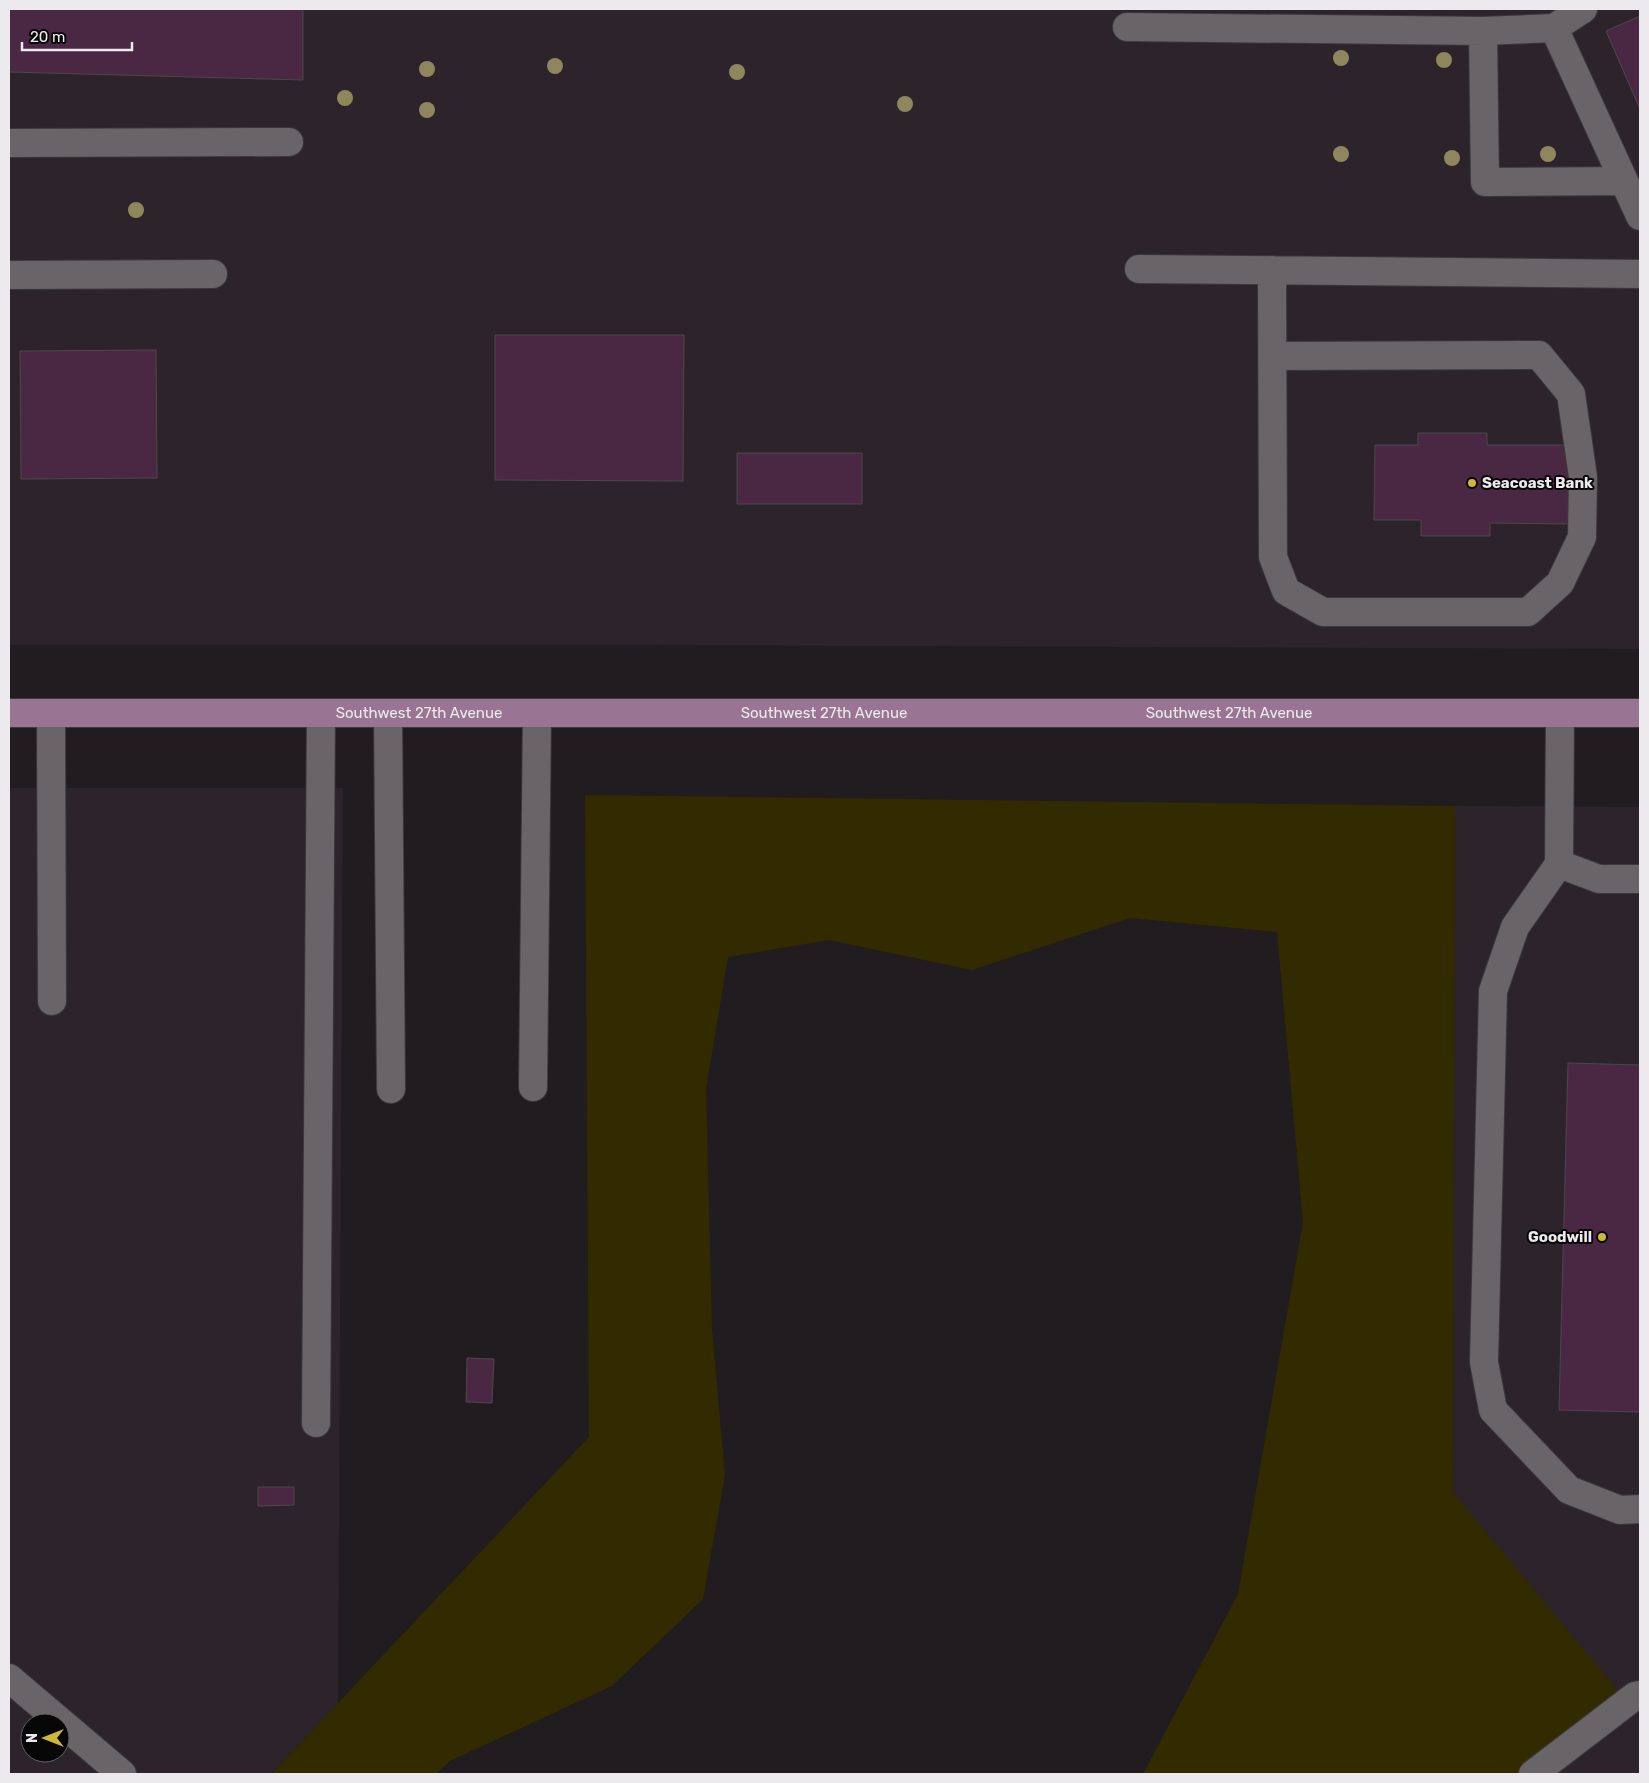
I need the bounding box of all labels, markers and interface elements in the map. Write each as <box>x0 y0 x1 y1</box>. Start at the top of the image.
scale bar <box>22 20 132 52</box>
text: 20 m <box>30 28 65 46</box>
place label: Seacoast Bank <box>1482 474 1593 492</box>
marker: Seacoast Bank <box>1466 477 1478 489</box>
street label: Southwest 27th Avenue <box>336 704 502 722</box>
street label: Southwest 27th Avenue <box>741 704 907 722</box>
street label: Southwest 27th Avenue <box>1146 704 1312 722</box>
place label: Goodwill <box>1528 1228 1592 1246</box>
marker: Goodwill <box>1596 1231 1608 1243</box>
north arrow <box>20 1713 70 1763</box>
text: N <box>24 1733 41 1743</box>

